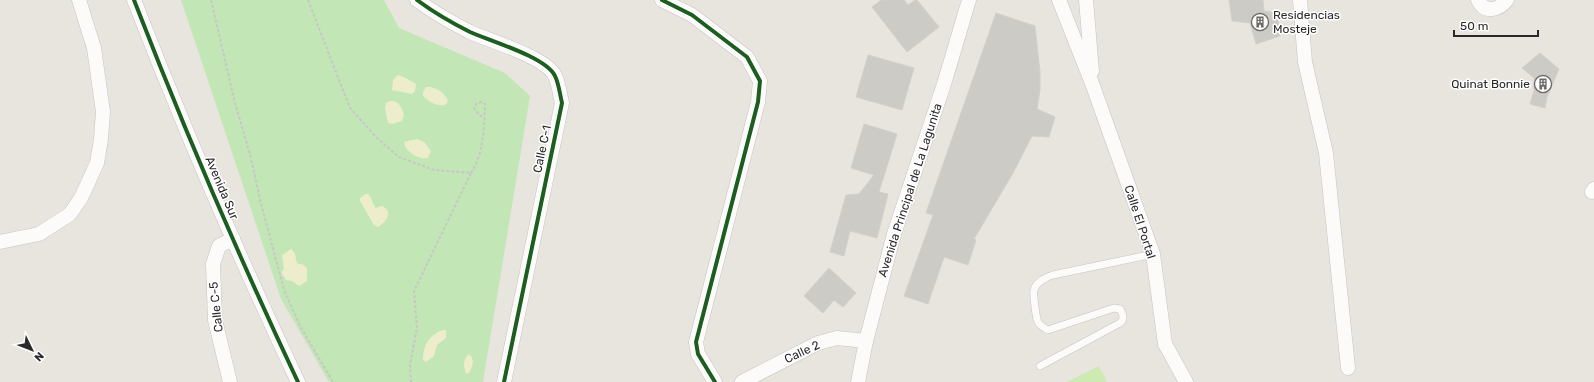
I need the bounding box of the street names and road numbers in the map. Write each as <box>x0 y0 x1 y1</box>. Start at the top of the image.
street label: Avenida Principal de La Lagunita <box>875 101 945 279</box>
street label: Calle C-1 <box>530 124 554 174</box>
street label: Avenida Sur <box>202 154 242 222</box>
street label: Calle El Portal <box>1122 183 1159 261</box>
street label: Calle C-5 <box>206 281 226 333</box>
street label: Calle 2 <box>782 338 822 366</box>

